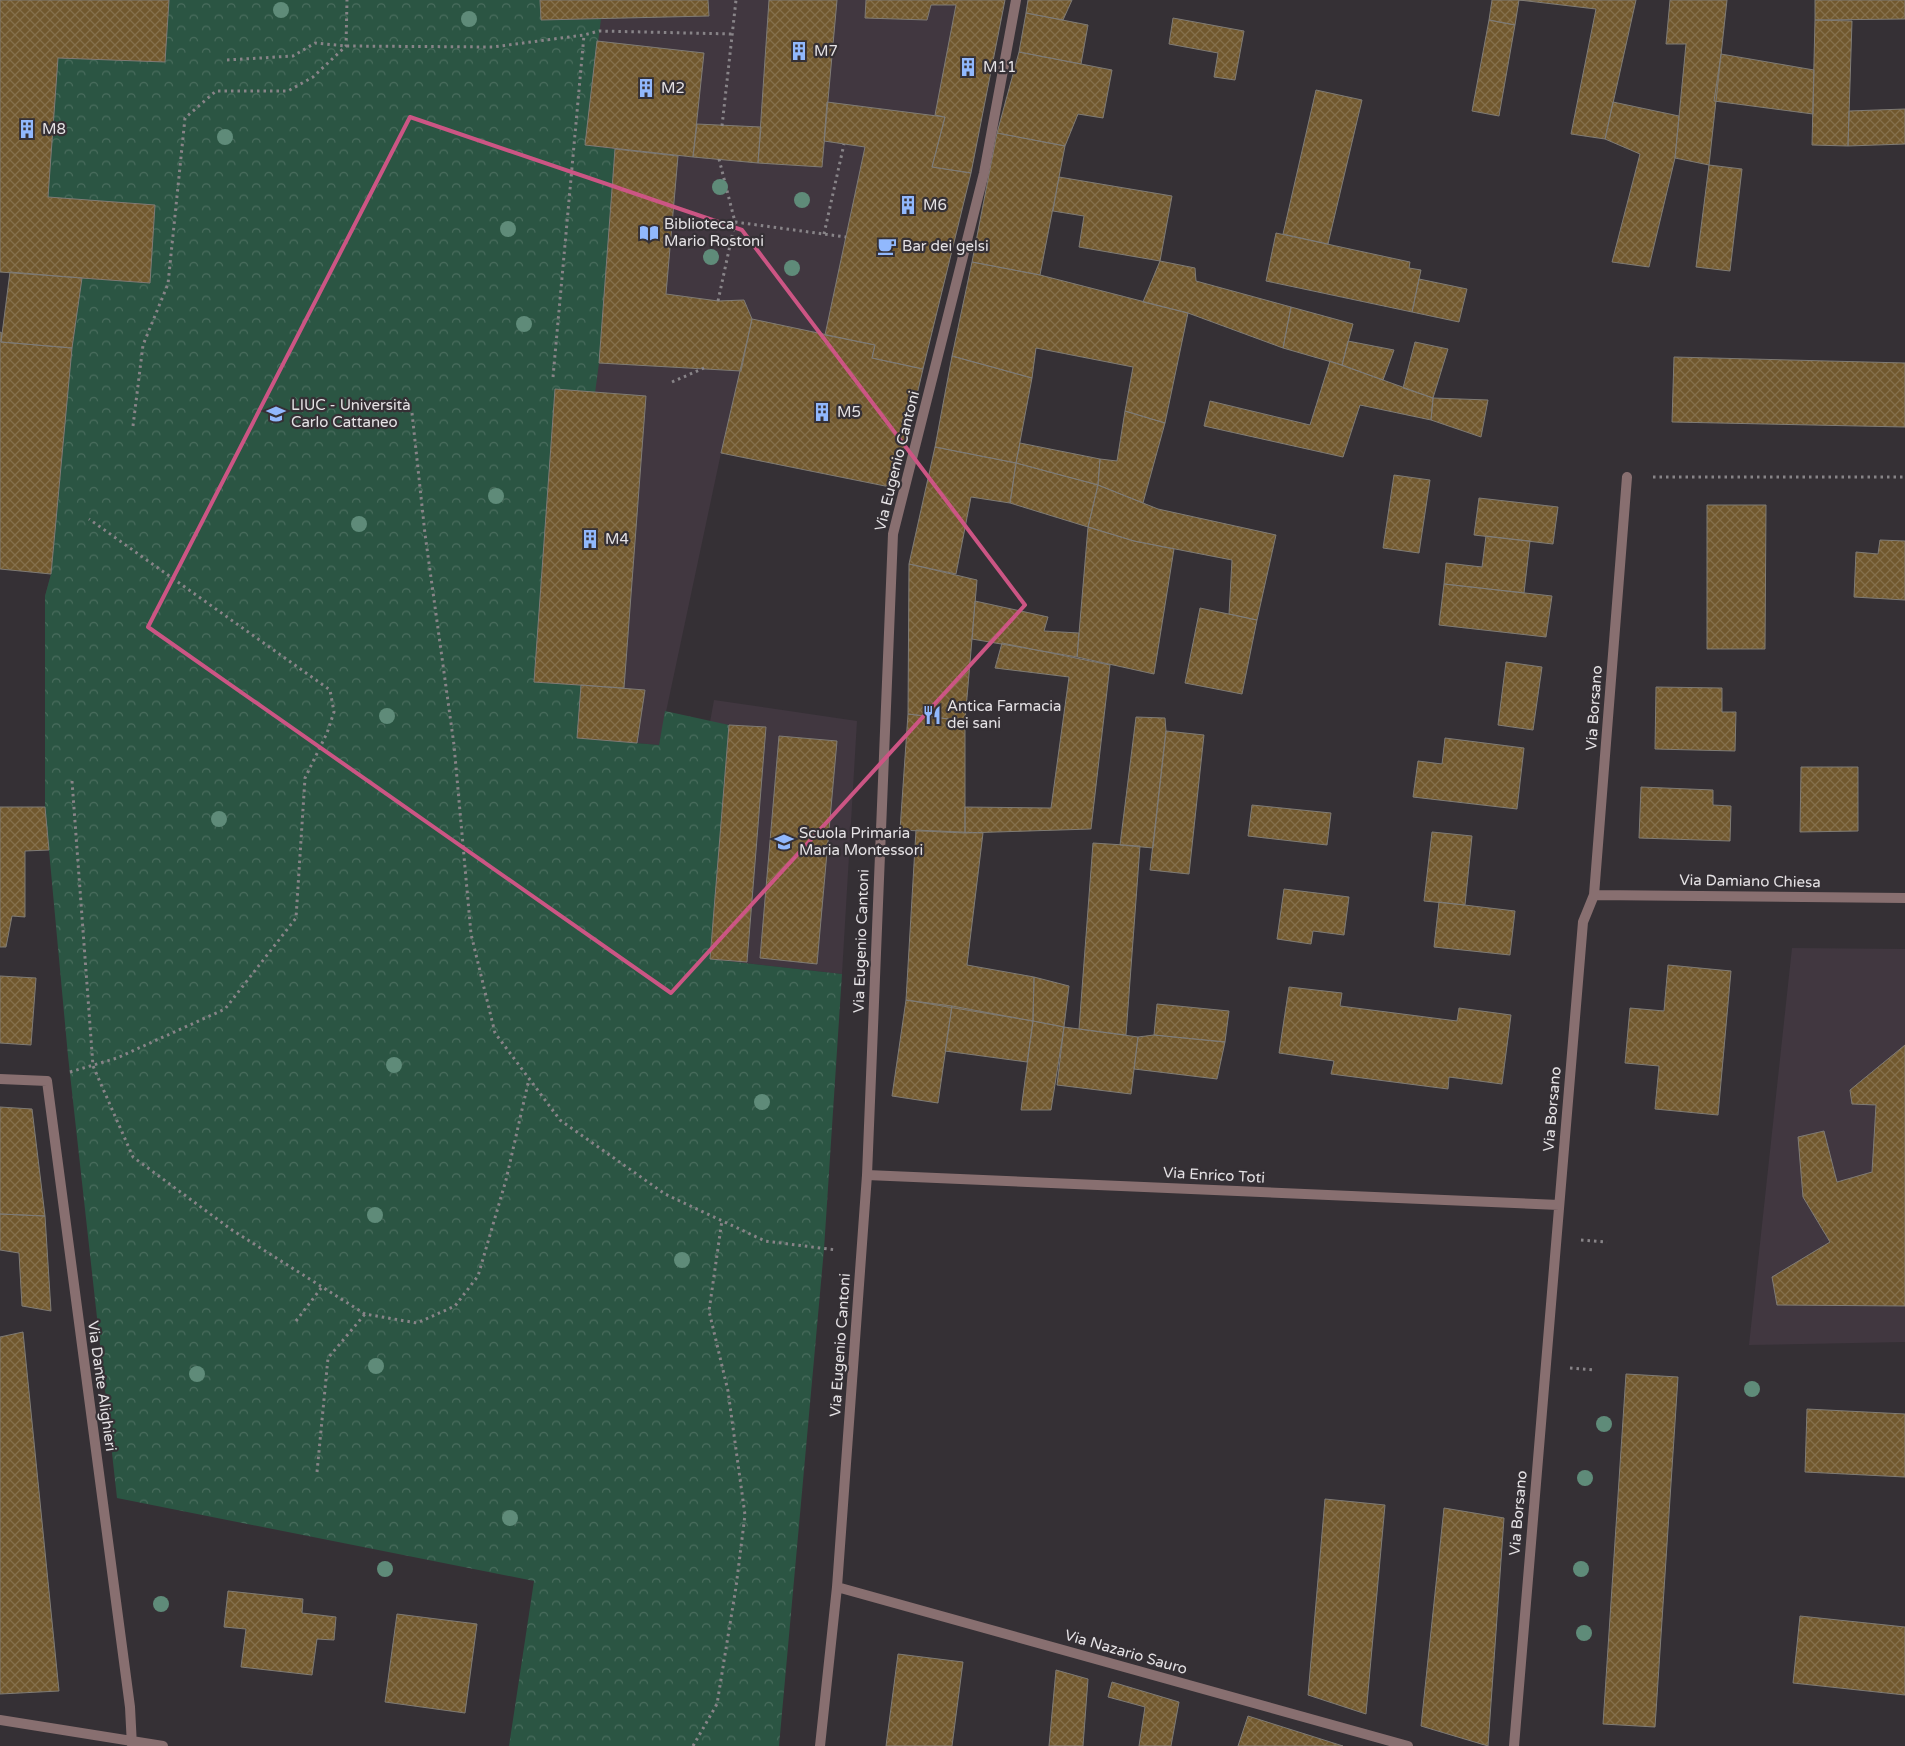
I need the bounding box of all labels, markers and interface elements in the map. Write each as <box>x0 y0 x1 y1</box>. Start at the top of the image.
building icon: M7 <box>788 40 810 62</box>
place label: M7 <box>814 42 838 60</box>
building icon: M11 <box>957 56 979 78</box>
place label: M11 <box>983 58 1016 76</box>
building icon: M2 <box>635 77 657 99</box>
place label: M2 <box>661 79 685 97</box>
building icon: M8 <box>16 118 38 140</box>
place label: M8 <box>42 120 66 138</box>
building icon: M6 <box>897 194 919 216</box>
place label: M6 <box>923 196 947 214</box>
place label: Biblioteca Mario Rostoni <box>664 215 764 250</box>
library icon: Biblioteca Mario Rostoni <box>638 222 660 244</box>
cafe icon: Bar dei gelsi <box>876 235 898 257</box>
place label: Bar dei gelsi <box>902 237 989 255</box>
street label: Via Eugenio Cantoni <box>871 389 923 533</box>
place label: LIUC - Università Carlo Cattaneo <box>291 396 411 431</box>
building icon: M5 <box>811 401 833 423</box>
school or university icon: LIUC - Università Carlo Cattaneo <box>265 403 287 425</box>
place label: M5 <box>837 403 861 421</box>
building icon: M4 <box>579 528 601 550</box>
place label: M4 <box>605 530 629 548</box>
street label: Via Borsano <box>1582 665 1606 751</box>
place label: Antica Farmacia dei sani <box>947 697 1061 732</box>
restaurant icon: Antica Farmacia dei sani <box>921 704 943 726</box>
place label: Scuola Primaria Maria Montessori <box>799 824 923 859</box>
school or university icon: Scuola Primaria Maria Montessori <box>773 831 795 853</box>
street label: Via Eugenio Cantoni <box>849 869 873 1013</box>
street label: Via Damiano Chiesa <box>1679 871 1821 891</box>
street label: Via Borsano <box>1539 1066 1565 1152</box>
street label: Via Enrico Toti <box>1163 1163 1265 1187</box>
street label: Via Eugenio Cantoni <box>826 1272 854 1418</box>
street label: Via Dante Alighieri <box>84 1320 120 1452</box>
street label: Via Borsano <box>1505 1470 1531 1556</box>
street label: Via Nazario Sauro <box>1063 1626 1189 1678</box>

